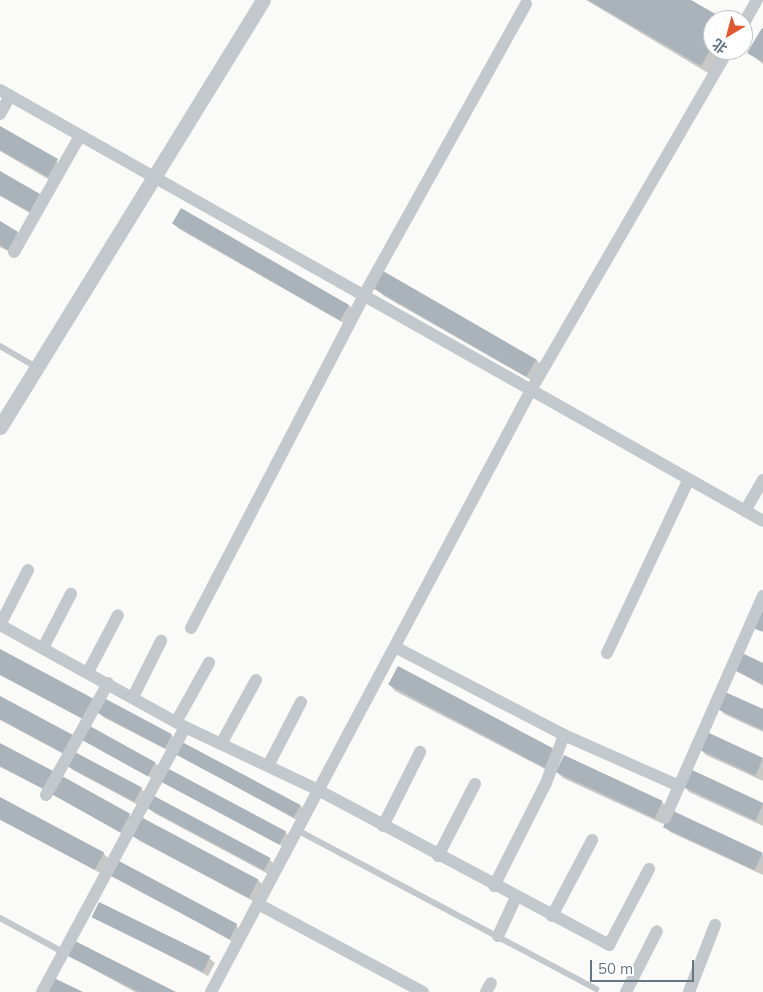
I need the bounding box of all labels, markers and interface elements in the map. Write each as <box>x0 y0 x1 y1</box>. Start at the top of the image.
north arrow <box>703 10 753 60</box>
text: 北 <box>709 35 731 58</box>
scale bar <box>593 950 697 982</box>
text: 50 m <box>598 959 633 978</box>

